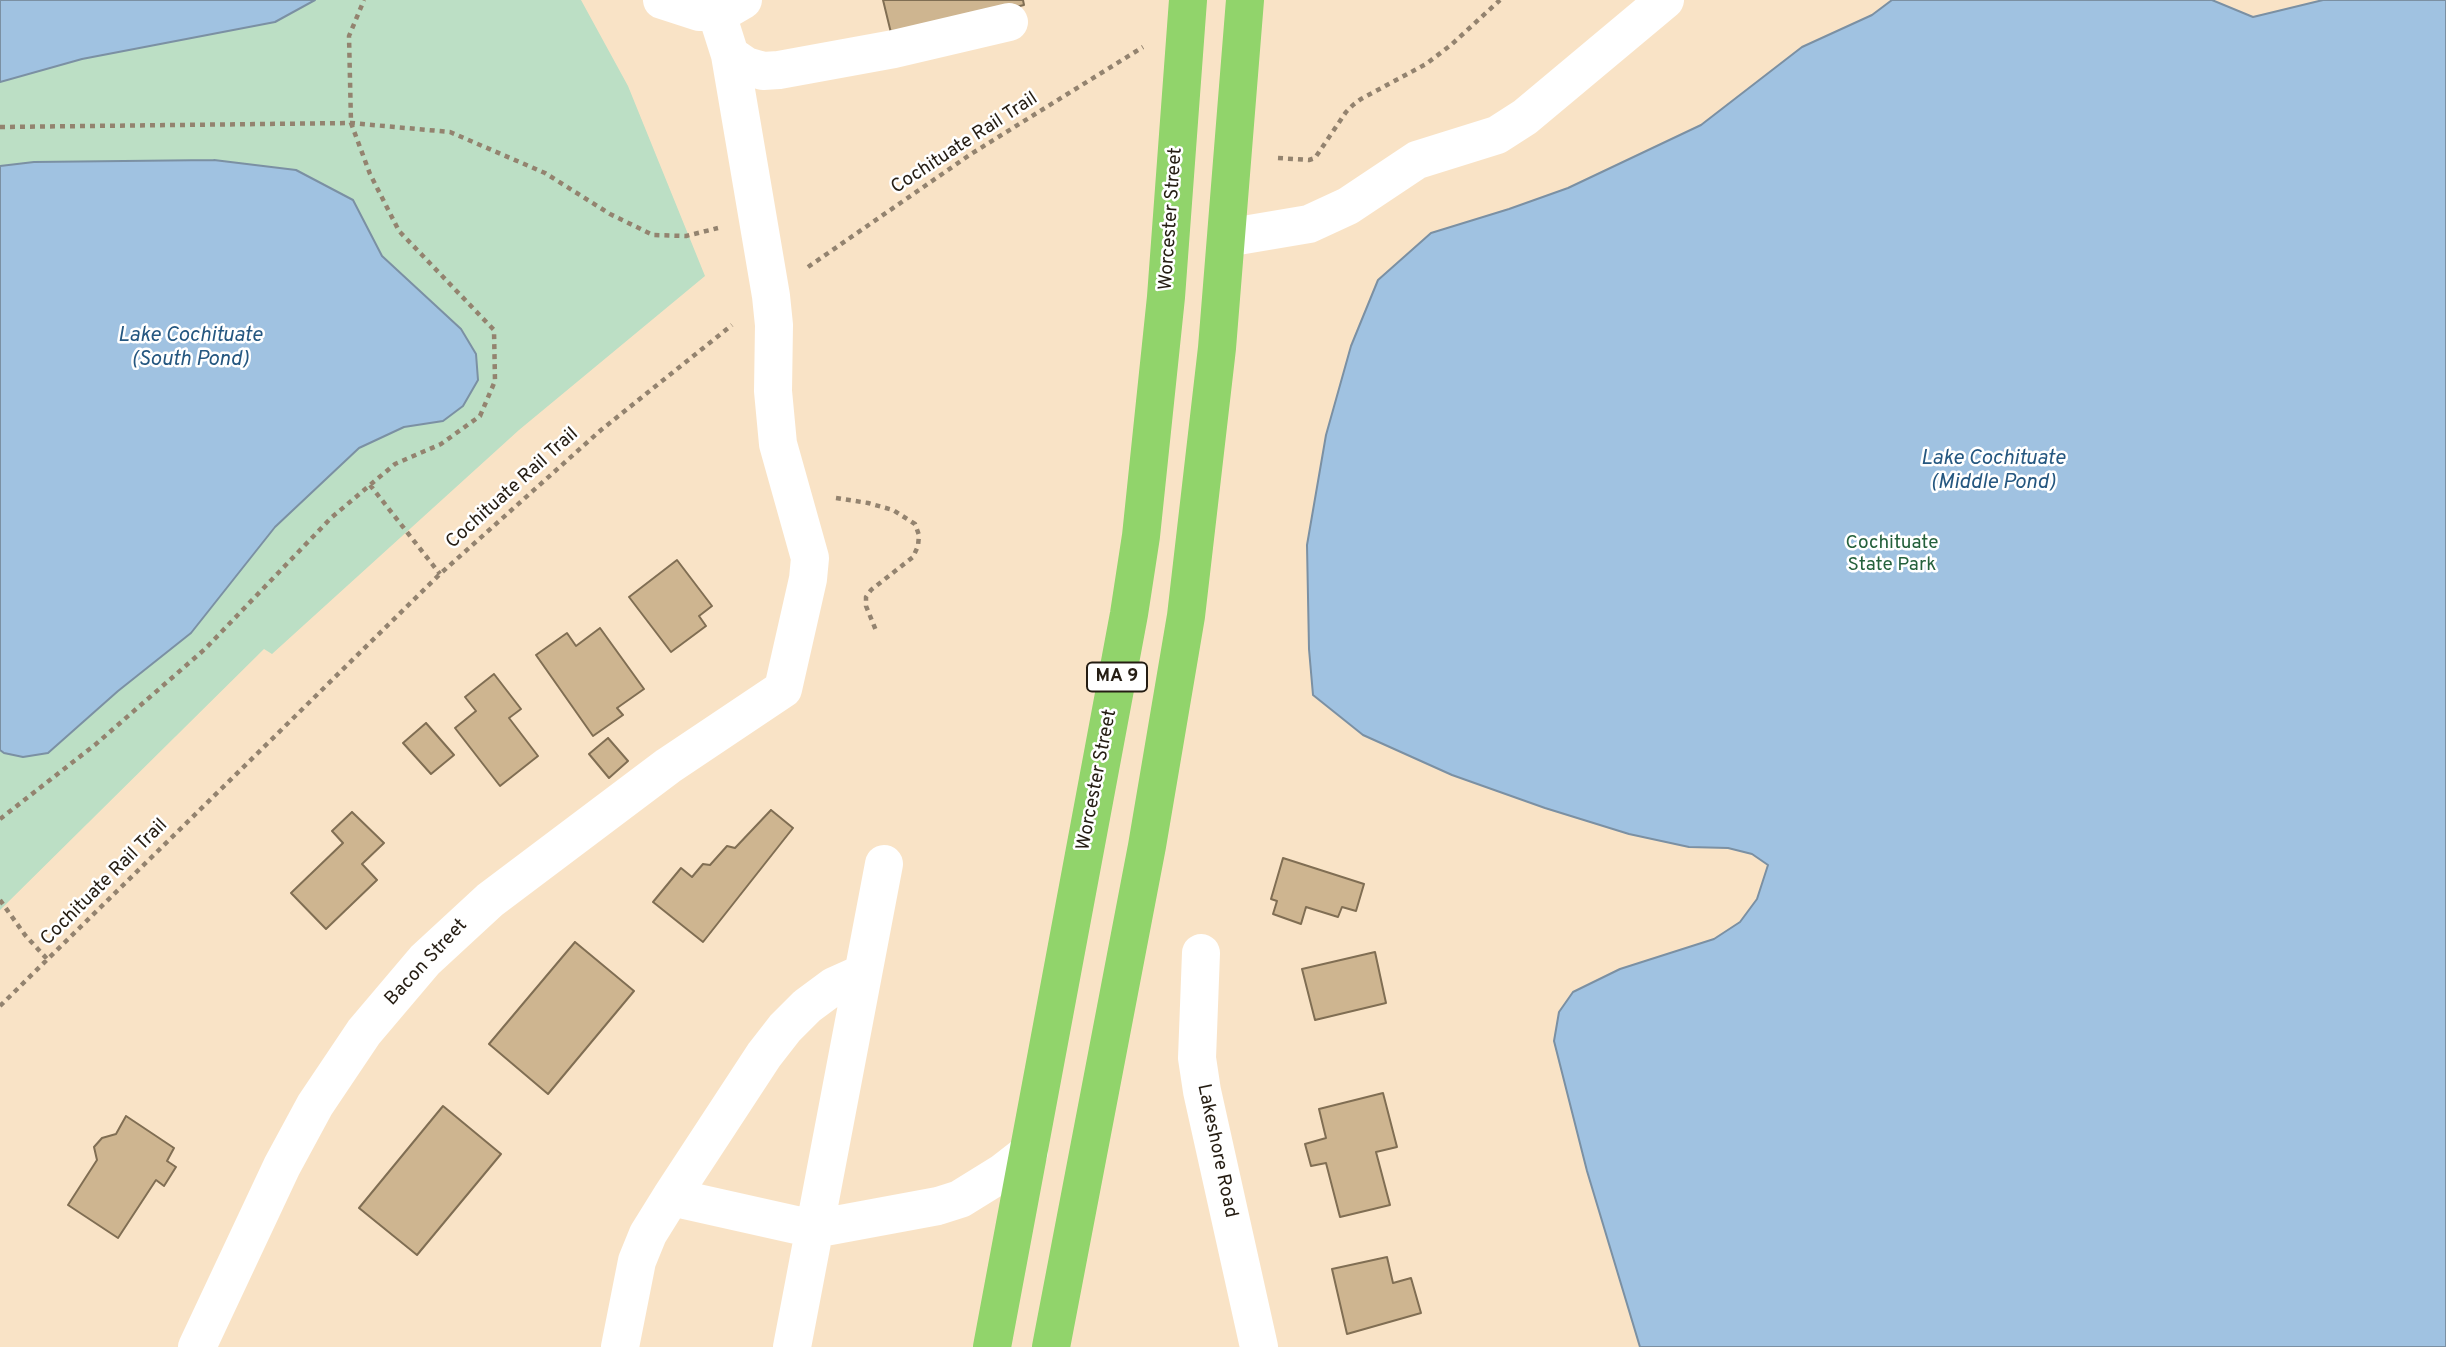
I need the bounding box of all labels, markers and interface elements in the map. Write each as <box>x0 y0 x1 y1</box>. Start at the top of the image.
street label: Cochituate Rail Trail <box>887 88 1043 200</box>
street label: Worcester Street <box>1156 147 1188 291</box>
water label: Lake Cochituate (South Pond) <box>118 324 262 374</box>
street label: Cochituate Rail Trail <box>442 424 584 554</box>
water label: Lake Cochituate (Middle Pond) <box>1921 447 2065 497</box>
park label: Cochituate State Park <box>1846 533 1938 577</box>
road number: MA 9 <box>1087 662 1147 692</box>
street label: Worcester Street <box>1073 708 1123 852</box>
street label: Cochituate Rail Trail <box>37 815 173 951</box>
street label: Bacon Street <box>381 915 473 1011</box>
street label: Lakeshore Road <box>1191 1082 1241 1220</box>

